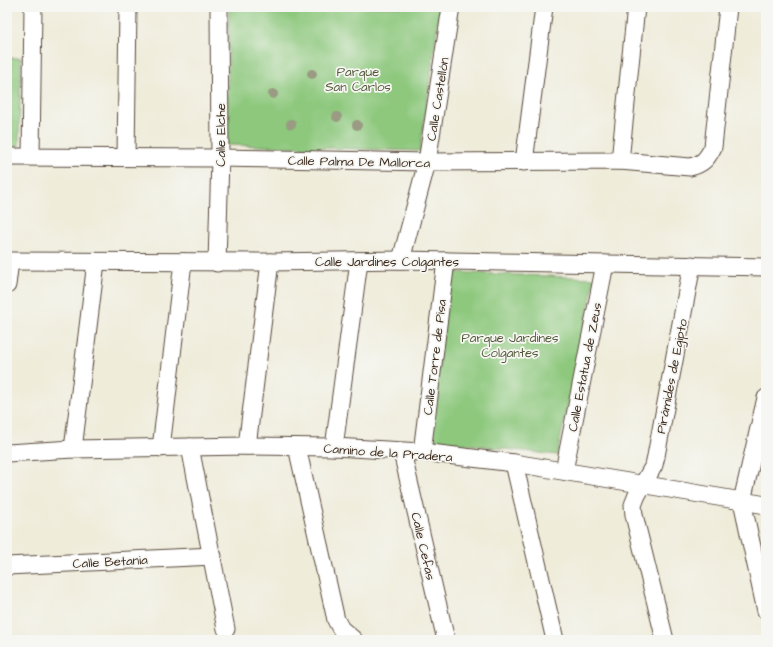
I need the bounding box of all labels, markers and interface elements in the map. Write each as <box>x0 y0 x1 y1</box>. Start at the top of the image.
street label: Calle Castellón <box>422 55 454 142</box>
park label: Parque San Carlos <box>325 63 391 96</box>
street label: Calle Elche <box>212 103 230 167</box>
street label: Calle Palma De Mallorca <box>288 152 431 172</box>
street label: Calle Jardines Colgantes <box>315 253 459 272</box>
street label: Calle Torre de Pisa <box>419 298 451 416</box>
street label: Calle Estatua de Zeus <box>564 301 606 433</box>
street label: Pirámides de Egipto <box>652 317 693 435</box>
park label: Parque Jardines Colgantes <box>462 329 559 363</box>
street label: Camino de la Pradera <box>323 440 453 467</box>
street label: Calle Cefas <box>406 510 440 582</box>
street label: Calle Betania <box>72 551 149 573</box>

